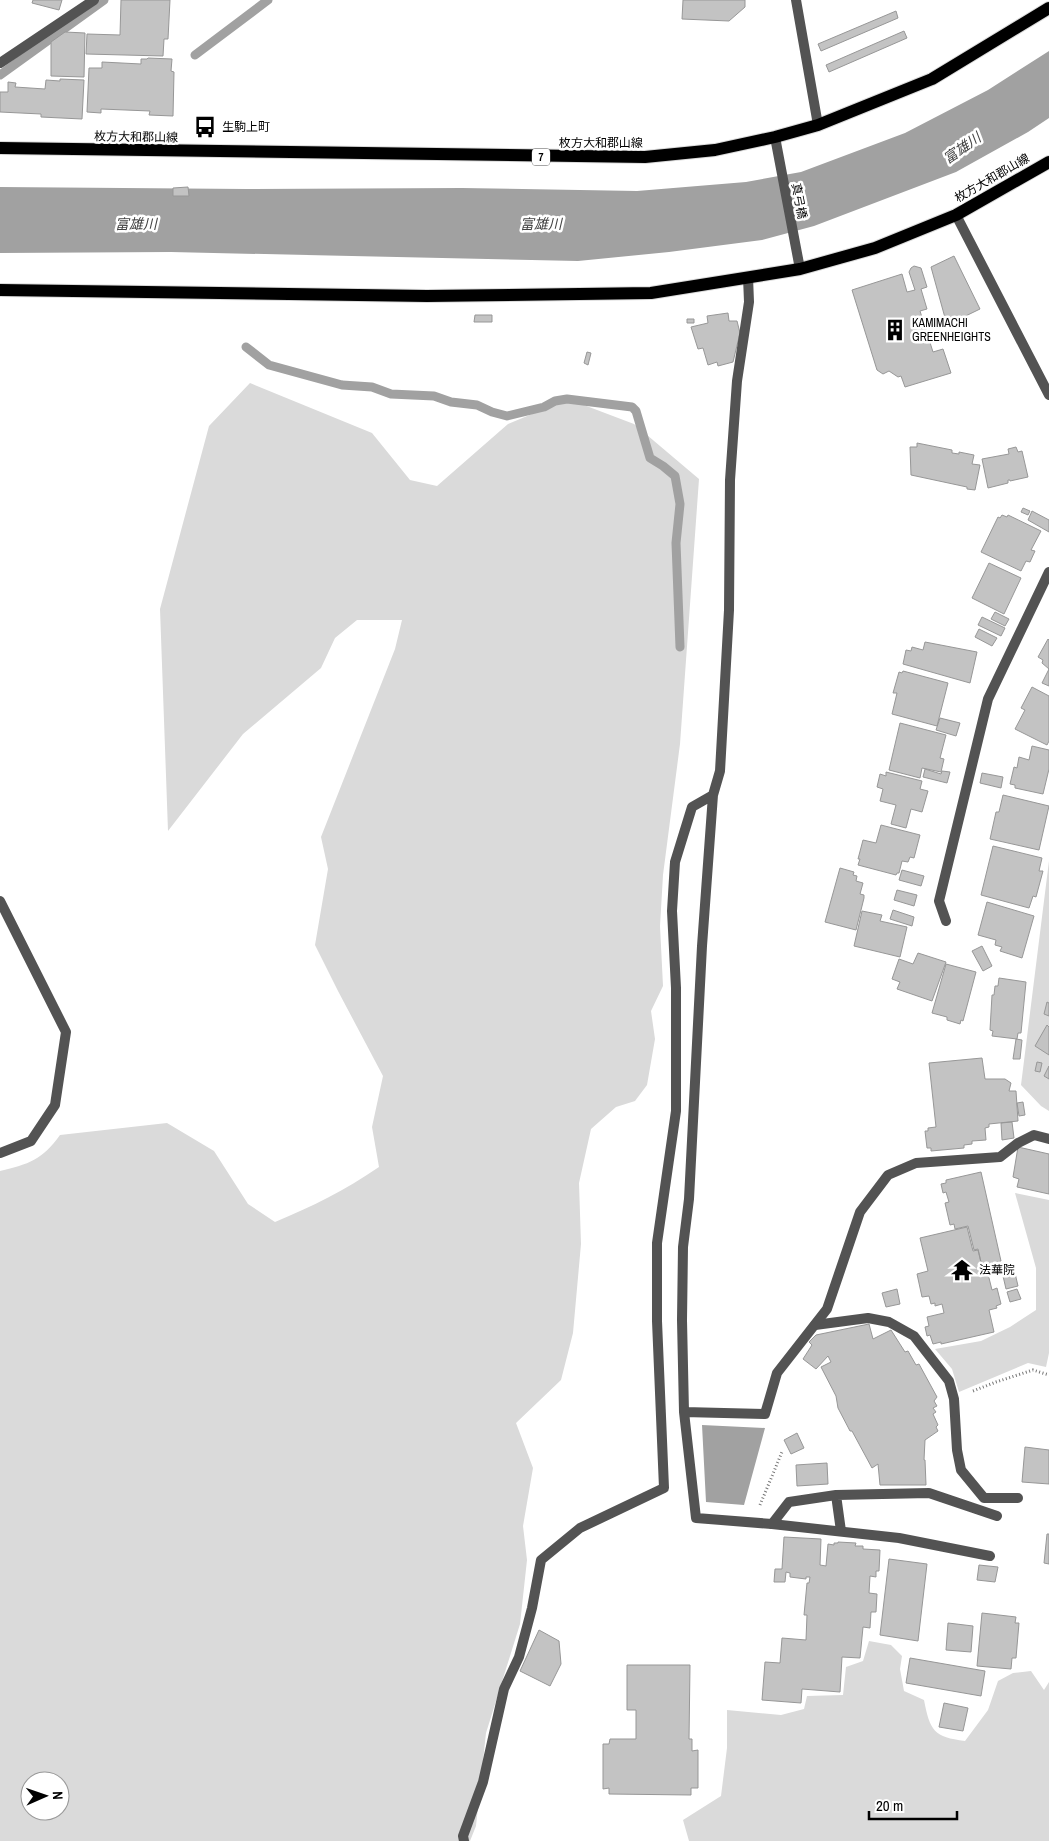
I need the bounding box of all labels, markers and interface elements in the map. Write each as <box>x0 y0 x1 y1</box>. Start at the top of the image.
bus stop icon: 生駒上町 <box>192 114 218 140</box>
place label: 生駒上町 <box>222 119 270 135</box>
water label: 富雄川 <box>940 127 986 167</box>
street label: 枚方大和郡山線 <box>94 128 178 146</box>
street label: 枚方大和郡山線 <box>559 135 643 151</box>
road number: 7 <box>532 148 550 166</box>
street label: 枚方大和郡山線 <box>952 150 1032 206</box>
street label: 真弓橋 <box>788 182 810 220</box>
water label: 富雄川 <box>115 215 159 233</box>
water label: 富雄川 <box>520 215 564 233</box>
place label: KAMIMACHI GREENHEIGHTS <box>912 315 991 345</box>
building icon: KAMIMACHI GREENHEIGHTS <box>882 317 908 343</box>
temple icon: 法華院 <box>949 1257 975 1283</box>
place label: 法華院 <box>979 1262 1015 1278</box>
north arrow <box>20 1771 70 1821</box>
scale bar <box>869 1788 956 1820</box>
text: N <box>49 1791 67 1800</box>
text: 20 m <box>876 1795 903 1816</box>

